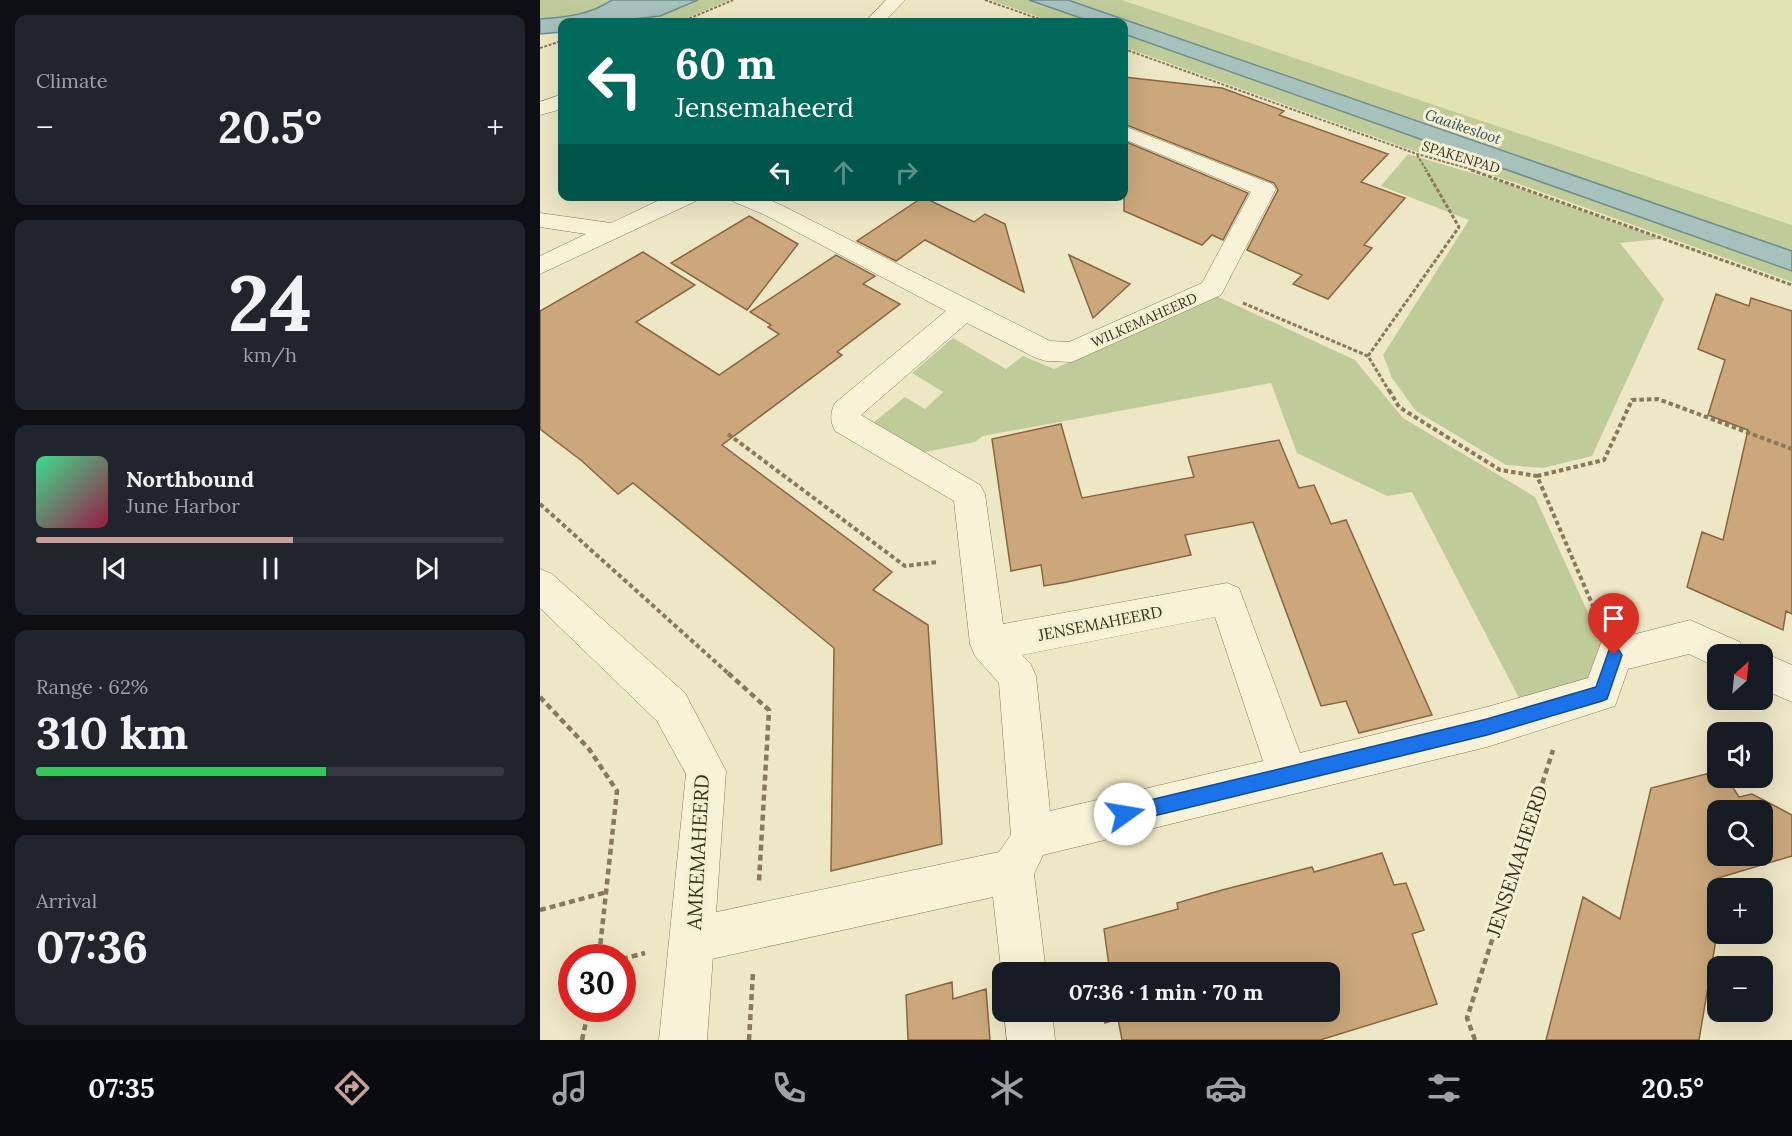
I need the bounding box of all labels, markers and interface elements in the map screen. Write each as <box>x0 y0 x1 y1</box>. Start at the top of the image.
text: 60 m <box>675 37 776 91</box>
icon: left <box>576 42 654 120</box>
text: Climate <box>36 68 108 93</box>
text: Jensemaheerd <box>675 90 854 124</box>
text: 20.5° <box>218 98 322 155</box>
water label: Gaaikesloot <box>1423 105 1504 149</box>
text: − <box>36 106 54 148</box>
text: + <box>486 106 504 148</box>
street label: SPAKENPAD <box>1420 137 1502 177</box>
icon: left <box>764 156 797 189</box>
icon: ahead <box>827 156 860 189</box>
icon: right <box>890 156 923 189</box>
text: 24 <box>228 253 312 352</box>
street label: WILKEMAHEERD <box>1088 289 1200 351</box>
text: km/h <box>243 342 297 367</box>
text: Northbound <box>126 465 254 493</box>
text: June Harbor <box>126 493 240 518</box>
icon: previous <box>98 552 131 585</box>
icon: pause <box>254 552 287 585</box>
icon: next <box>410 552 443 585</box>
pin <box>1588 593 1639 655</box>
street label: JENSEMAHEERD <box>1035 601 1164 645</box>
icon: arrive <box>1597 602 1630 635</box>
north arrow <box>1707 644 1773 710</box>
map controls <box>1707 644 1773 1022</box>
text: Range · 62% <box>36 674 148 699</box>
text: 310 km <box>36 704 188 761</box>
button: sound <box>1707 722 1773 788</box>
street label: AMKEMAHEERD <box>681 774 714 931</box>
position arrow <box>1093 782 1157 846</box>
street label: JENSEMAHEERD <box>1480 782 1553 941</box>
button: search <box>1707 800 1773 866</box>
button: + <box>1707 878 1773 944</box>
text: Arrival <box>36 888 97 913</box>
text: 07:36 <box>36 918 148 975</box>
speed limit sign: 30 <box>558 944 636 1022</box>
button: − <box>1707 956 1773 1022</box>
text: 07:36 · 1 min · 70 m <box>1069 978 1263 1006</box>
icon: directions <box>331 1067 373 1109</box>
icon: music <box>549 1067 591 1109</box>
icon: phone <box>768 1067 810 1109</box>
icon: climate <box>986 1067 1028 1109</box>
icon: car <box>1205 1067 1247 1109</box>
icon: filters <box>1423 1067 1465 1109</box>
text: 07:35 <box>88 1071 155 1105</box>
text: 20.5° <box>1641 1071 1704 1105</box>

